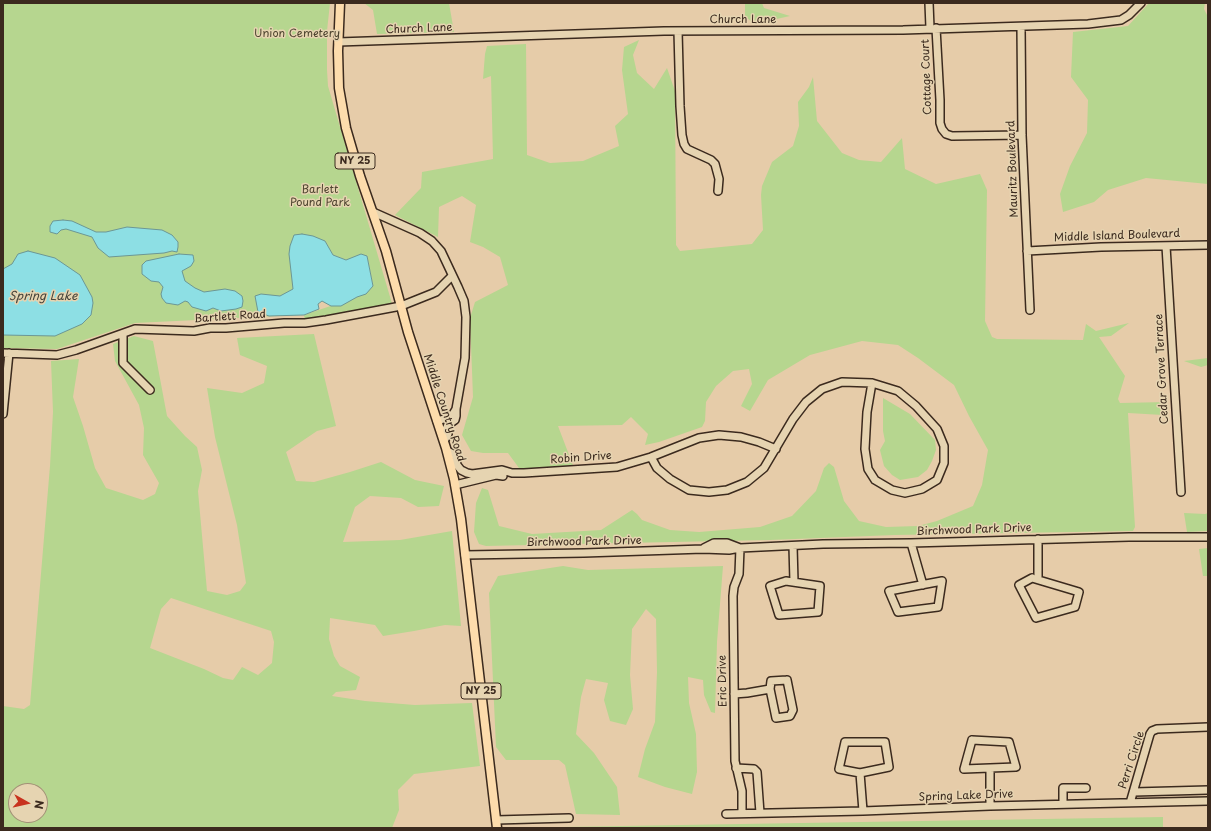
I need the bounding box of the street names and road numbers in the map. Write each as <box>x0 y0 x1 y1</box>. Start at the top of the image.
street label: Church Lane <box>710 13 776 27</box>
street label: Church Lane <box>385 21 453 37</box>
street label: Cottage Court <box>919 39 935 115</box>
street label: Mauritz Boulevard <box>1005 120 1021 218</box>
road number: NY 25 <box>335 153 375 169</box>
street label: Middle Island Boulevard <box>1054 227 1180 245</box>
street label: Bartlett Road <box>194 308 266 326</box>
street label: Cedar Grove Terrace <box>1153 313 1171 425</box>
street label: Middle Country Road <box>420 353 468 463</box>
street label: Robin Drive <box>550 449 612 467</box>
street label: Birchwood Park Drive <box>916 521 1032 539</box>
street label: Birchwood Park Drive <box>526 534 642 550</box>
street label: Eric Drive <box>716 655 730 707</box>
road number: NY 25 <box>461 683 501 699</box>
street label: Perri Circle <box>1116 729 1148 791</box>
street label: Spring Lake Drive <box>918 788 1014 804</box>

